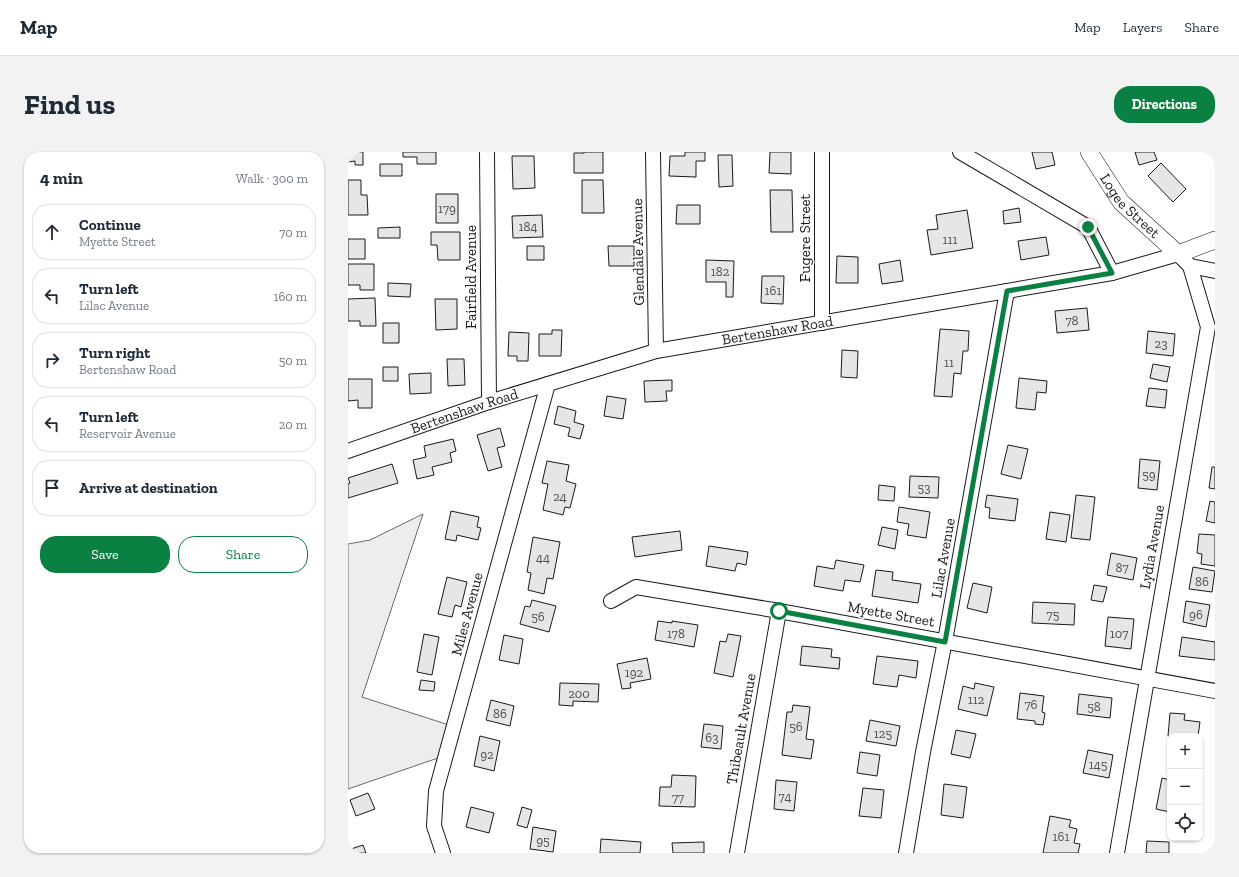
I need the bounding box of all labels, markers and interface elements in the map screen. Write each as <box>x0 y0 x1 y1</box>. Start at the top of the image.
text: Map <box>20 16 57 39</box>
text: Map <box>1074 19 1101 36</box>
text: Layers <box>1123 19 1162 36</box>
text: Share <box>1184 19 1219 36</box>
button: Directions <box>1114 86 1215 123</box>
text: Find us <box>24 88 115 121</box>
text: 4 min <box>40 168 83 188</box>
street label: Logee Street <box>1096 170 1164 242</box>
text: Walk · 300 m <box>236 171 308 186</box>
street label: Fugere Street <box>796 193 814 282</box>
street label: Glendale Avenue <box>628 198 648 306</box>
house number: 179 <box>438 201 456 216</box>
text: Continue <box>79 216 141 234</box>
route end <box>1079 218 1097 236</box>
house number: 184 <box>518 219 538 234</box>
icon: ahead <box>41 221 63 243</box>
text: 70 m <box>279 225 307 240</box>
street label: Fairfield Avenue <box>462 225 480 329</box>
house number: 111 <box>942 232 958 247</box>
text: Myette Street <box>79 234 156 249</box>
house number: 182 <box>711 264 730 279</box>
text: Turn left <box>79 280 139 298</box>
house number: 161 <box>765 283 781 298</box>
icon: left <box>41 285 63 307</box>
text: 160 m <box>273 289 307 304</box>
text: Lilac Avenue <box>79 298 149 313</box>
street label: Bertenshaw Road <box>720 312 835 349</box>
house number: 78 <box>1065 313 1079 328</box>
house number: 23 <box>1154 336 1168 351</box>
text: Turn right <box>79 344 150 362</box>
icon: right <box>41 349 63 371</box>
text: 50 m <box>279 353 307 368</box>
house number: 11 <box>944 355 954 370</box>
text: Bertenshaw Road <box>79 362 176 377</box>
street label: Bertenshaw Road <box>408 384 521 438</box>
text: Turn left <box>79 408 139 426</box>
icon: left <box>41 413 63 435</box>
text: 20 m <box>279 417 307 432</box>
text: Reservoir Avenue <box>79 426 176 441</box>
house number: 59 <box>1142 467 1156 482</box>
icon: arrive <box>41 477 63 499</box>
text: Arrive at destination <box>79 479 218 497</box>
house number: 53 <box>917 480 931 495</box>
house number: 24 <box>553 489 567 504</box>
street label: Lydia Avenue <box>1136 503 1168 591</box>
street label: Lilac Avenue <box>927 517 959 599</box>
button: Save <box>40 536 170 573</box>
button: Share <box>178 536 308 573</box>
house number: 44 <box>536 550 550 565</box>
house number: 87 <box>1115 560 1129 575</box>
street label: Miles Avenue <box>447 570 487 658</box>
house number: 86 <box>1195 574 1209 589</box>
street label: Myette Street <box>846 597 936 631</box>
route start <box>770 602 788 620</box>
house number: 75 <box>1047 607 1060 622</box>
house number: 96 <box>1189 607 1203 622</box>
house number: 56 <box>531 609 545 624</box>
house number: 178 <box>667 626 685 641</box>
house number: 107 <box>1110 626 1128 641</box>
house number: 192 <box>625 665 644 680</box>
street label: Thibeault Avenue <box>722 672 760 786</box>
house number: 200 <box>568 686 590 701</box>
house number: 112 <box>968 692 985 707</box>
house number: 76 <box>1024 697 1038 712</box>
house number: 58 <box>1087 699 1101 714</box>
house number: 86 <box>493 706 507 721</box>
house number: 56 <box>789 719 803 734</box>
house number: 125 <box>874 726 893 741</box>
house number: 63 <box>705 730 719 745</box>
map controls <box>1167 733 1203 841</box>
button: + <box>1167 733 1203 769</box>
house number: 92 <box>480 747 494 762</box>
house number: 145 <box>1089 757 1108 772</box>
button: − <box>1167 769 1203 805</box>
house number: 74 <box>779 789 791 804</box>
house number: 77 <box>672 790 684 805</box>
button: locate <box>1167 805 1203 841</box>
house number: 161 <box>1053 829 1069 844</box>
house number: 95 <box>536 833 550 848</box>

